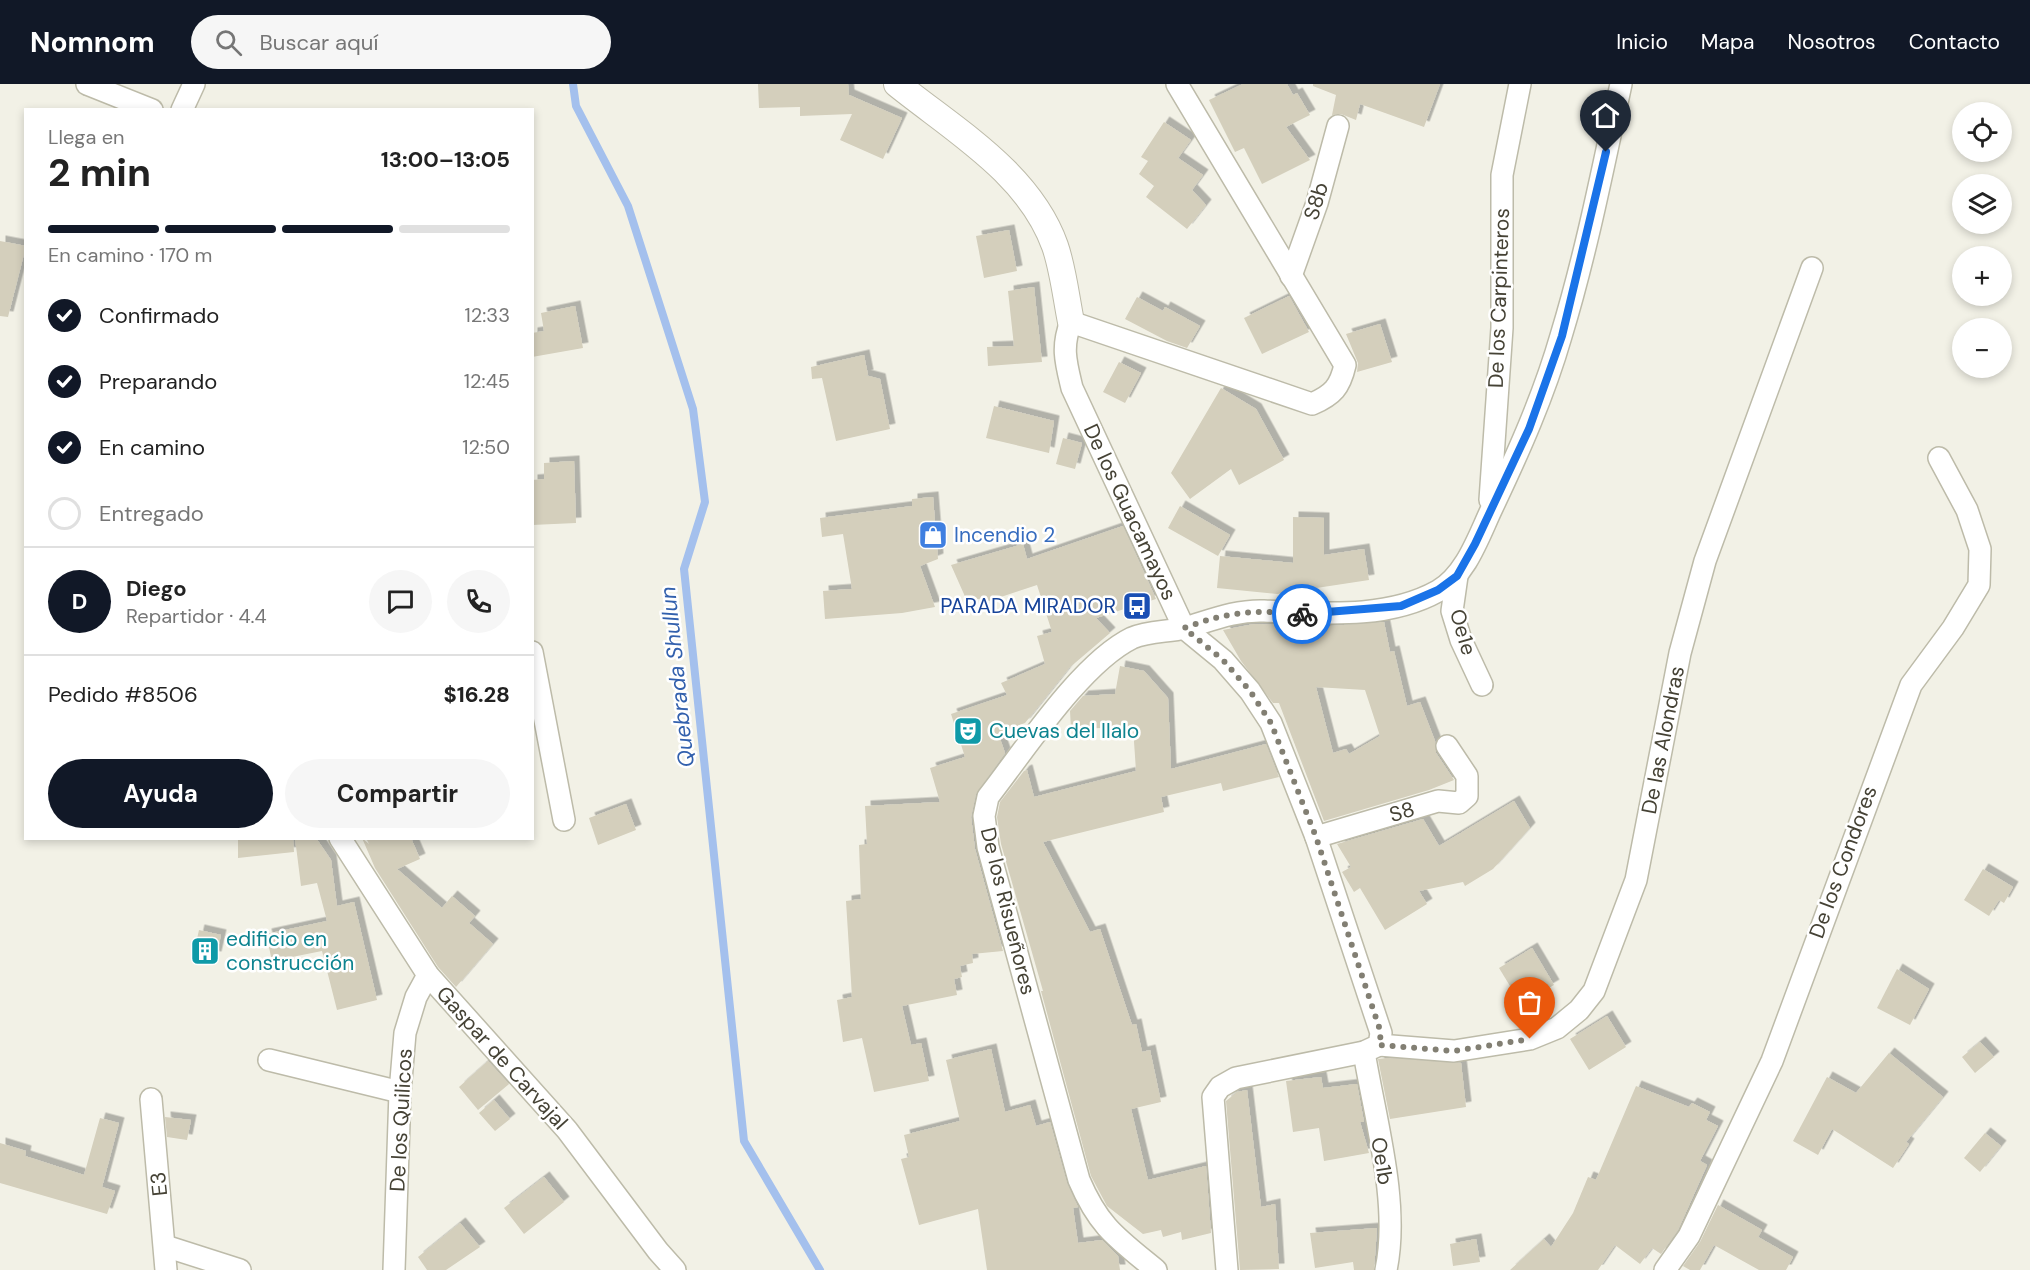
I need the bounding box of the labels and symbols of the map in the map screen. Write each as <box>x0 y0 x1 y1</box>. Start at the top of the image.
pin <box>1580 90 1631 152</box>
street label: S8b <box>1297 179 1335 223</box>
street label: De los Carpinteros <box>1482 208 1516 388</box>
street label: De los Guacamayos <box>1077 419 1183 605</box>
shop icon: Incendio 2 <box>917 519 949 551</box>
place label: Incendio 2 <box>954 521 1055 549</box>
courier <box>1272 584 1332 644</box>
water label: Quebrada Shullun <box>653 585 701 769</box>
bus stop icon: PARADA MIRADOR <box>1121 590 1153 622</box>
place label: PARADA MIRADOR <box>940 592 1116 620</box>
street label: Oe1e <box>1443 606 1483 658</box>
street label: De las Alondras <box>1635 664 1691 816</box>
theatre icon: Cuevas del Ilalo <box>952 715 984 747</box>
place label: Cuevas del Ilalo <box>989 717 1139 745</box>
street label: De los Condores <box>1802 782 1884 942</box>
street label: S8 <box>1386 795 1418 829</box>
street label: De los Risueñores <box>974 824 1042 998</box>
place label: edificio en construcción <box>226 925 354 977</box>
building icon: edificio en construcción <box>189 935 221 967</box>
pin <box>1504 977 1555 1039</box>
street label: Gaspar de Carvajal <box>430 980 574 1136</box>
street label: De los Quilicos <box>383 1048 419 1192</box>
street label: Oe1b <box>1364 1135 1400 1187</box>
street label: E3 <box>144 1170 174 1198</box>

